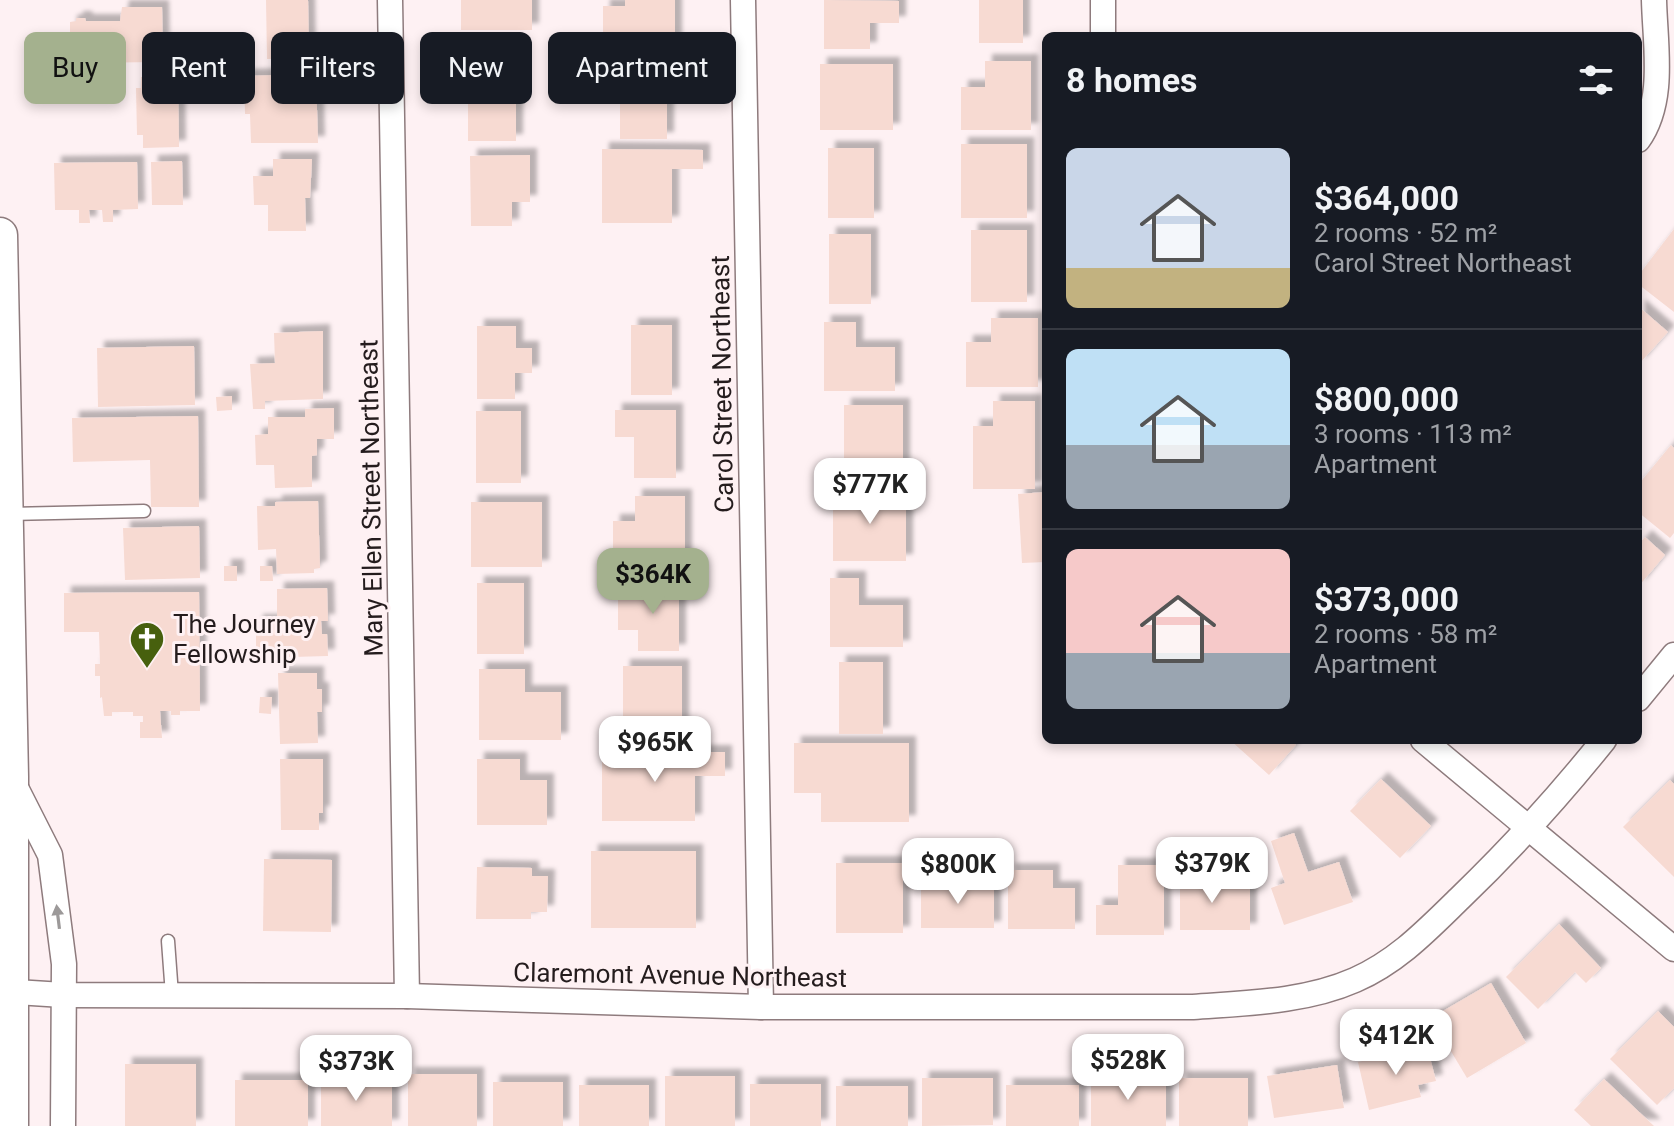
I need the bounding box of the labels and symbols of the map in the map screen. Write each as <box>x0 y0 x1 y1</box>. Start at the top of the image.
street label: Carol Street Northeast <box>705 255 739 513</box>
street label: Mary Ellen Street Northeast <box>353 339 389 657</box>
pin: $777K <box>814 458 926 526</box>
pin: $364K <box>597 548 709 616</box>
place label: The Journey Fellowship <box>173 609 316 669</box>
church icon: The Journey Fellowship <box>128 620 166 670</box>
pin: $965K <box>599 716 711 784</box>
pin: $379K <box>1156 837 1268 905</box>
pin: $800K <box>902 838 1014 906</box>
one-way arrow <box>51 904 64 929</box>
street label: Claremont Avenue Northeast <box>513 957 847 993</box>
pin: $412K <box>1340 1009 1452 1077</box>
pin: $528K <box>1072 1034 1184 1102</box>
pin: $373K <box>300 1035 412 1103</box>

